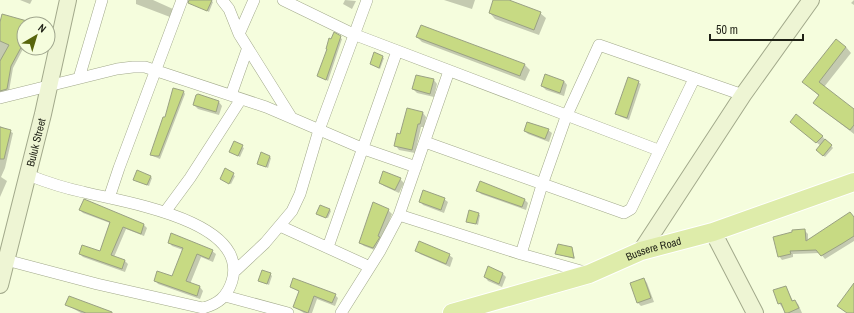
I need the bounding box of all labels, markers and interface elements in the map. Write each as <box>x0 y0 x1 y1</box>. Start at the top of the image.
north arrow <box>16 16 56 56</box>
scale bar <box>710 16 803 42</box>
text: N <box>35 21 49 36</box>
text: 50 m <box>716 22 738 38</box>
street label: Buluk Street <box>23 116 49 168</box>
street label: Bussere Road <box>624 234 683 264</box>

